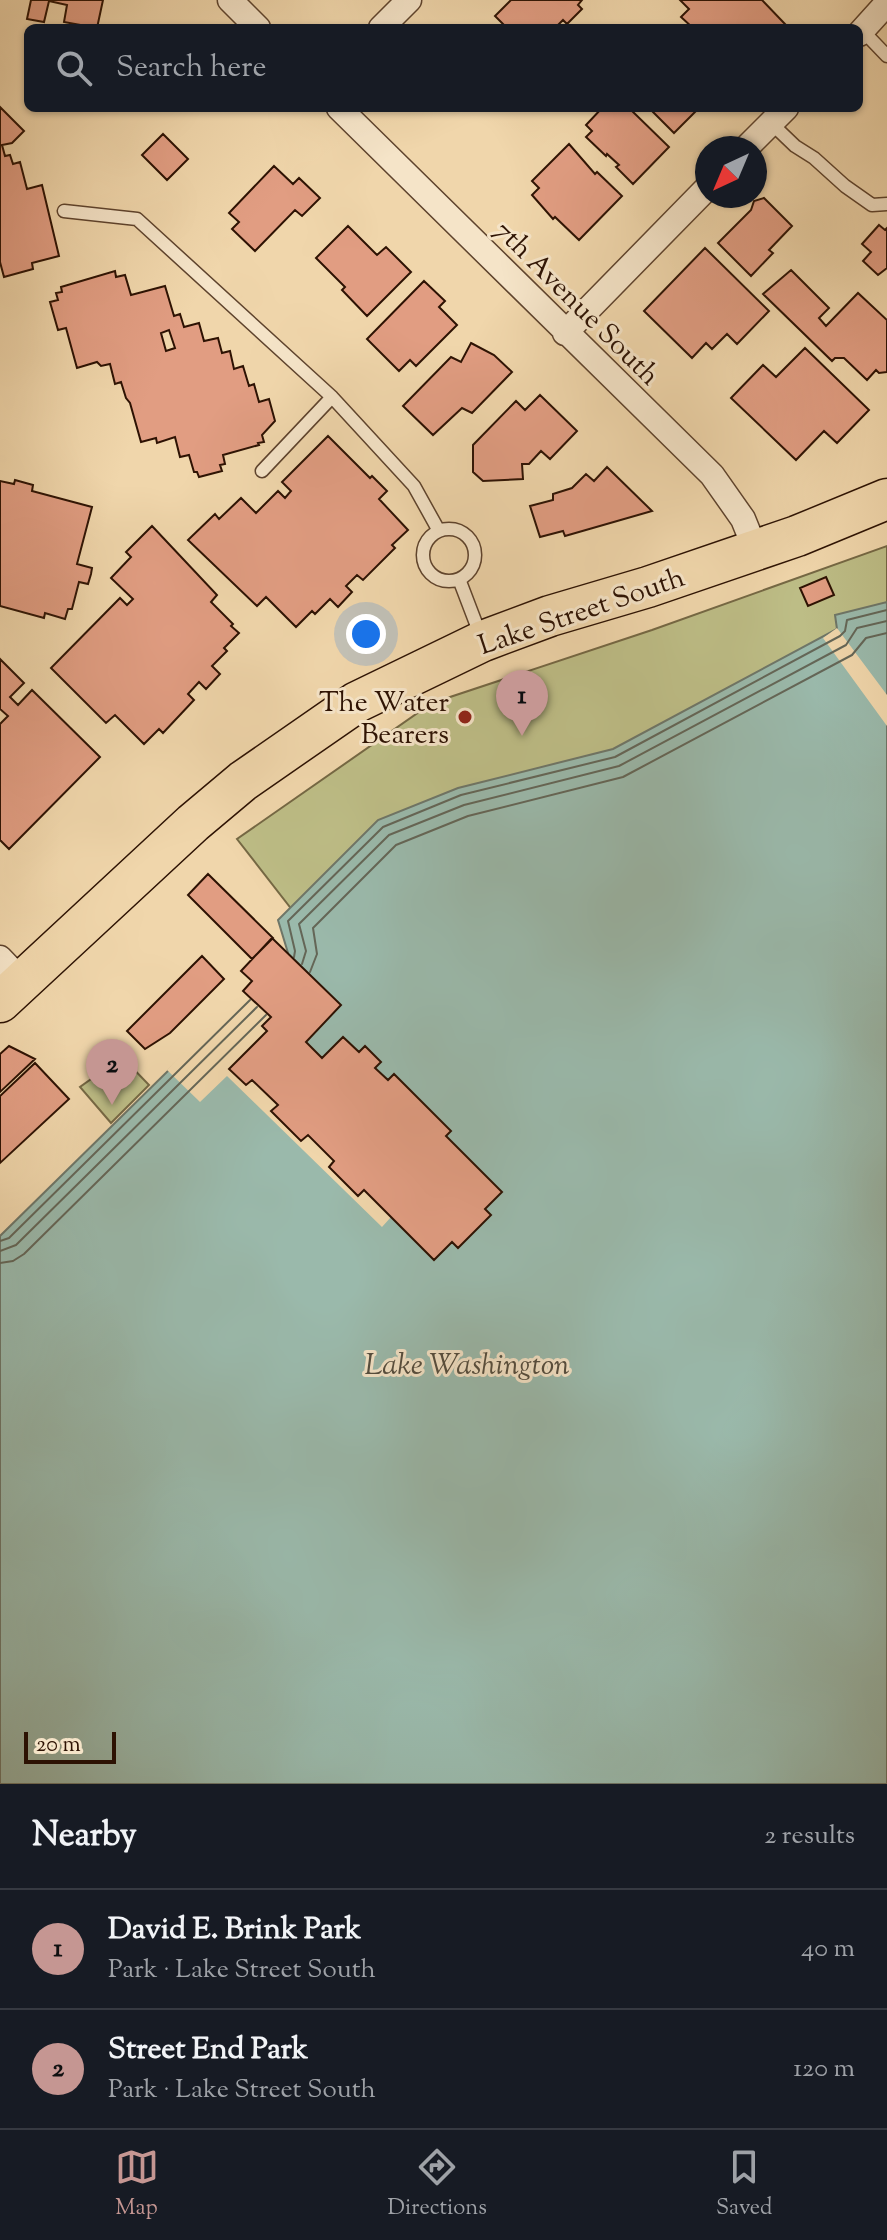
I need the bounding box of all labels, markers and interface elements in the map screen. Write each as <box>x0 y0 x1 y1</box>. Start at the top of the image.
search box <box>24 24 863 112</box>
icon: search <box>52 46 96 90</box>
text: Search here <box>116 47 266 90</box>
north arrow <box>695 136 767 208</box>
street label: 7th Avenue South <box>484 212 668 396</box>
street label: Lake Street South <box>473 559 691 667</box>
your location <box>346 614 386 654</box>
pin: 1 <box>496 670 548 736</box>
place label: The Water Bearers <box>319 684 449 756</box>
marker: The Water Bearers <box>456 708 474 726</box>
pin: 2 <box>86 1039 138 1105</box>
water label: Lake Washington <box>364 1345 570 1388</box>
scale bar <box>24 1728 116 1764</box>
text: 20 m <box>36 1730 81 1762</box>
text: Nearby <box>32 1812 137 1861</box>
text: 2 results <box>764 1818 855 1855</box>
text: David E. Brink Park <box>108 1909 361 1952</box>
text: 1 <box>54 1931 62 1968</box>
text: 40 m <box>801 1931 855 1968</box>
text: Park · Lake Street South <box>108 1952 376 1989</box>
text: Street End Park <box>108 2029 308 2072</box>
text: 2 <box>52 2051 64 2088</box>
text: 120 m <box>793 2051 855 2088</box>
text: Park · Lake Street South <box>108 2072 376 2109</box>
tab: Map <box>115 2145 159 2225</box>
tab: Directions <box>388 2145 487 2225</box>
tab: Saved <box>716 2145 772 2225</box>

